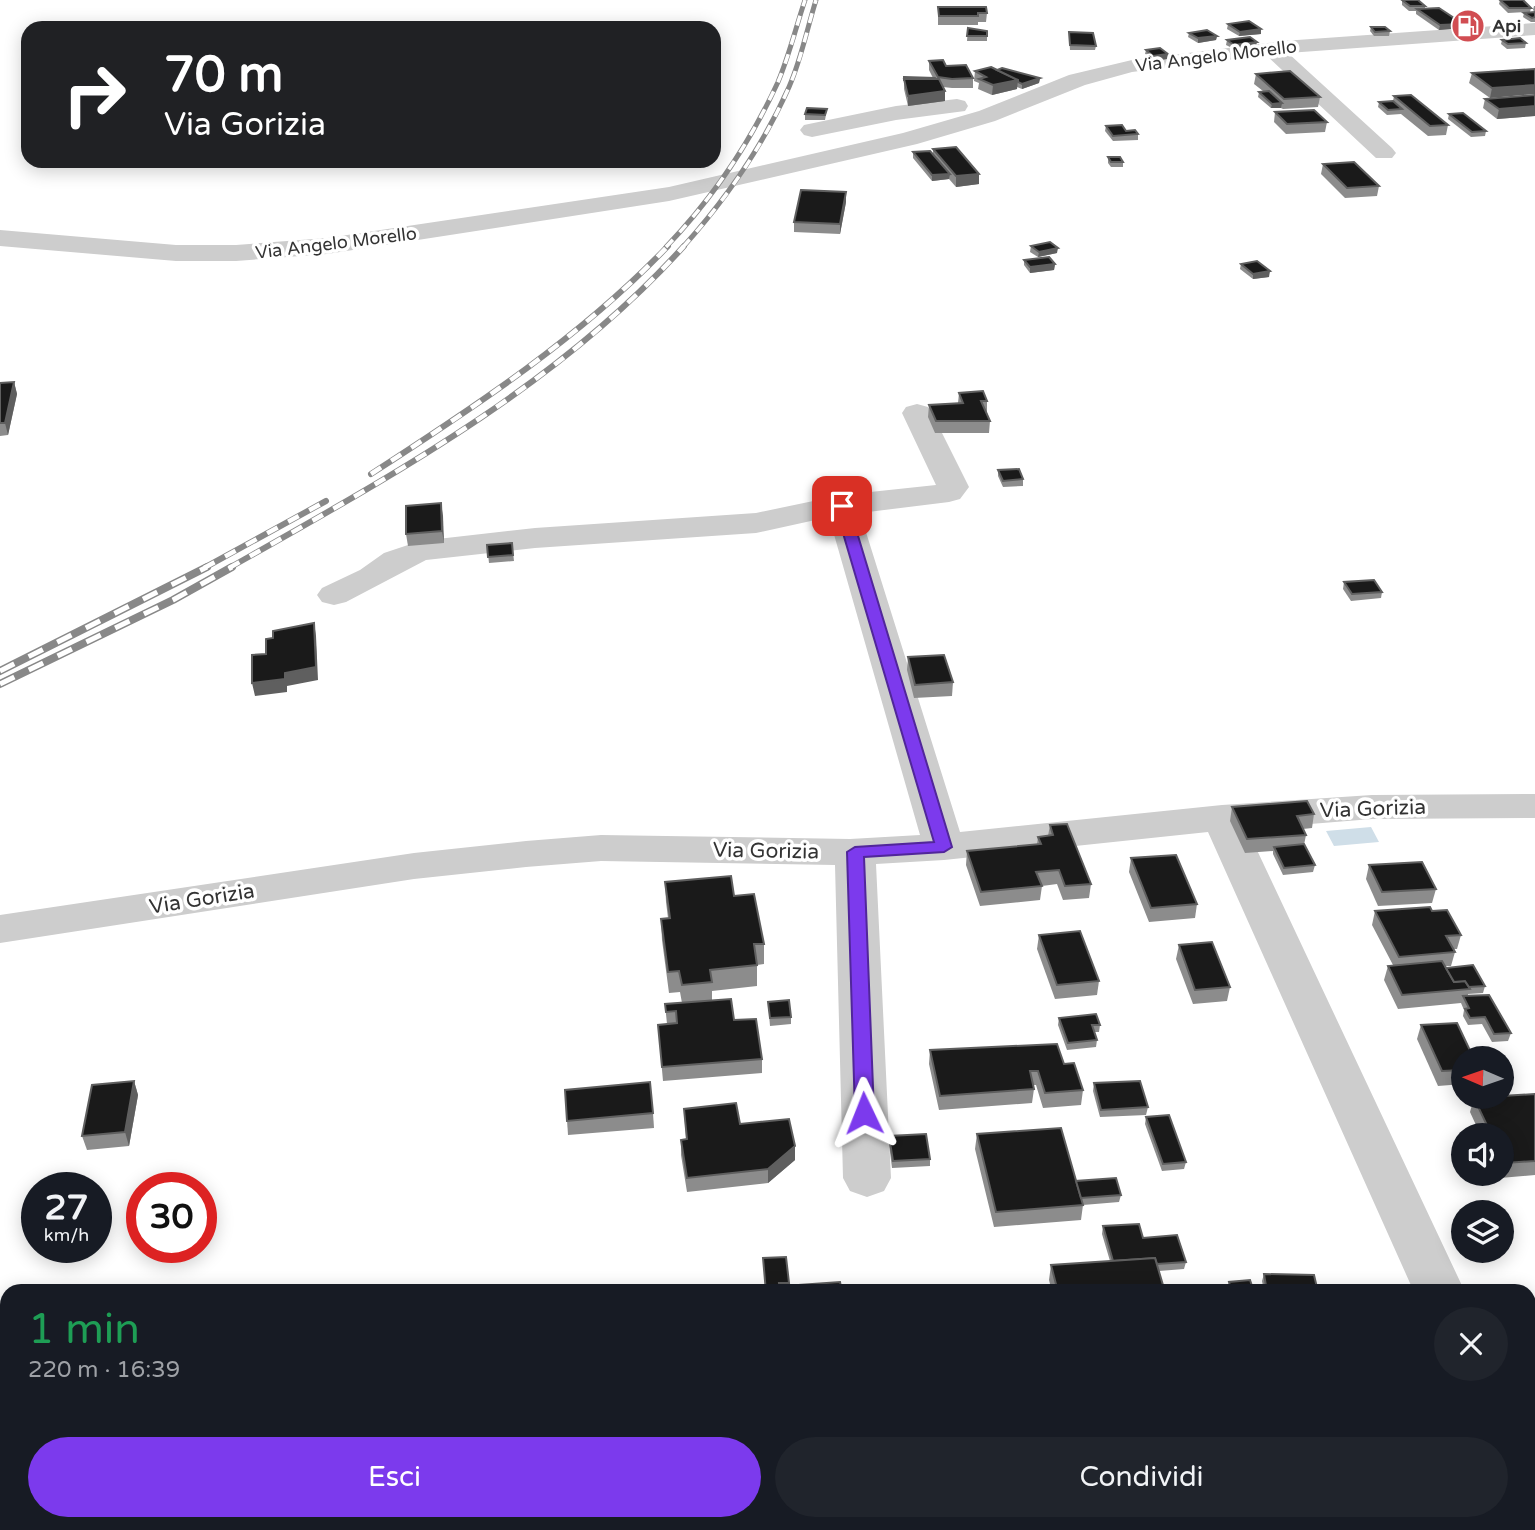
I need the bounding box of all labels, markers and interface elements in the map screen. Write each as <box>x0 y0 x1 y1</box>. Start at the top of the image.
fuel station icon: Api <box>1449 7 1487 45</box>
place label: Api <box>1492 15 1521 37</box>
street label: Via Angelo Morello <box>1134 35 1298 77</box>
text: 70 m <box>164 46 283 105</box>
icon: right <box>49 49 140 140</box>
text: Via Gorizia <box>164 106 326 144</box>
street label: Via Angelo Morello <box>254 222 418 264</box>
pin <box>812 476 872 536</box>
icon: arrive <box>823 487 861 525</box>
street label: Via Gorizia <box>1319 795 1427 823</box>
street label: Via Gorizia <box>713 838 819 864</box>
street label: Via Gorizia <box>148 878 256 920</box>
north arrow <box>1451 1046 1514 1110</box>
map controls <box>1451 1046 1514 1263</box>
position arrow <box>827 1076 901 1150</box>
button: sound <box>1451 1123 1514 1186</box>
speed limit sign: 30 <box>126 1172 217 1263</box>
text: 27 <box>45 1187 88 1229</box>
button: layers <box>1451 1200 1514 1263</box>
text: km/h <box>44 1224 89 1246</box>
text: 1 min <box>28 1304 140 1355</box>
button: close <box>1434 1307 1508 1381</box>
text: 220 m · 16:39 <box>28 1356 180 1384</box>
button: Esci <box>28 1437 761 1517</box>
button: Condividi <box>775 1437 1508 1517</box>

